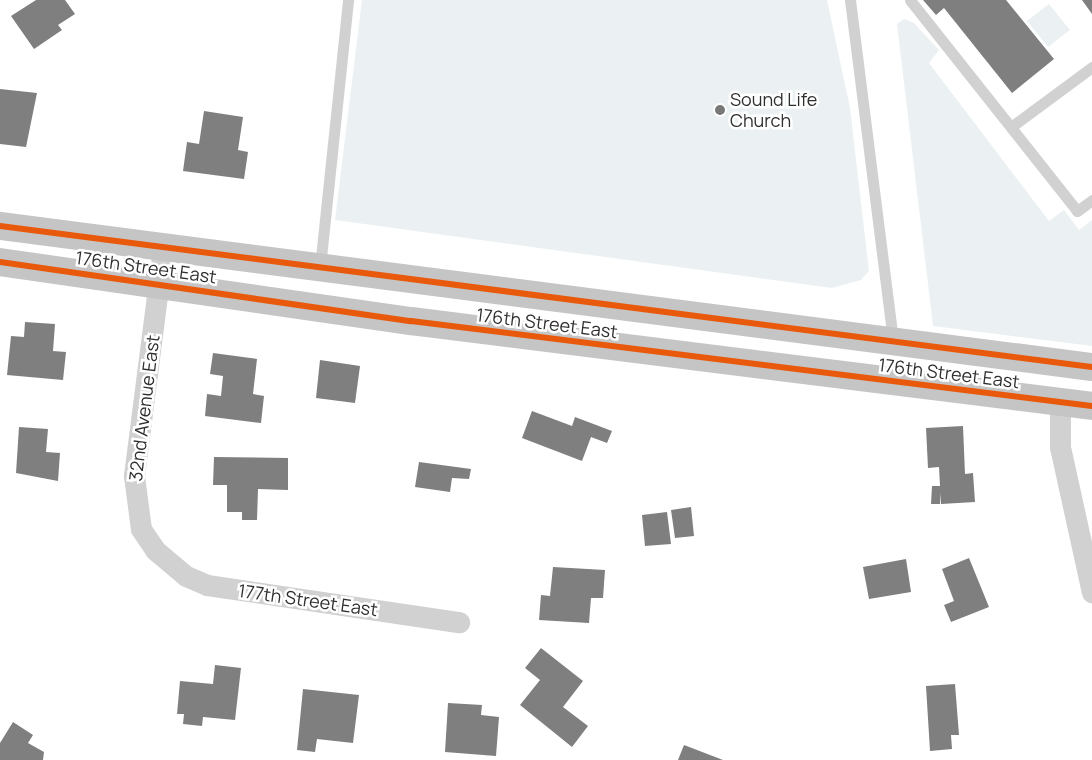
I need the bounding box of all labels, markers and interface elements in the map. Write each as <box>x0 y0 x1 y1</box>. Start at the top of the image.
place label: Sound Life Church <box>730 89 817 132</box>
marker: Sound Life Church <box>714 104 726 116</box>
street label: 176th Street East <box>74 246 218 288</box>
street label: 176th Street East <box>475 304 619 342</box>
street label: 32nd Avenue East <box>124 334 164 482</box>
street label: 176th Street East <box>877 354 1021 392</box>
street label: 177th Street East <box>237 580 379 620</box>

